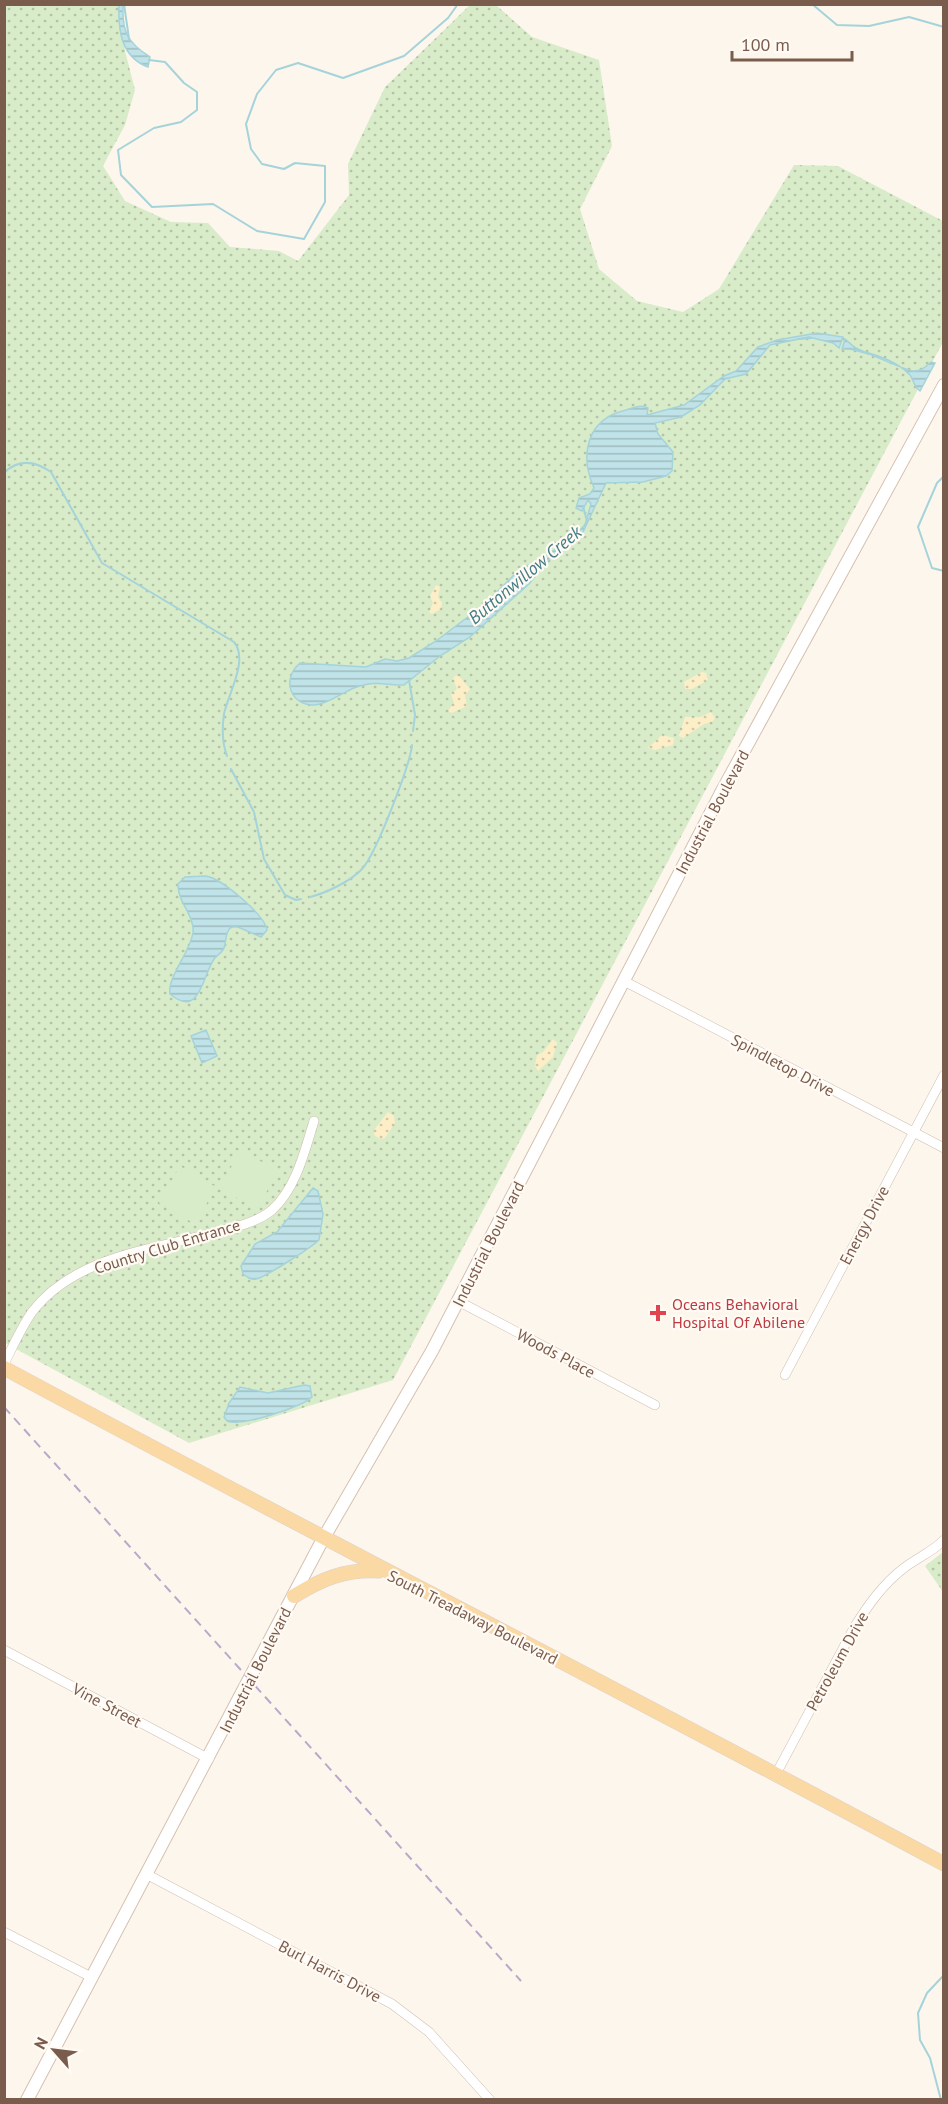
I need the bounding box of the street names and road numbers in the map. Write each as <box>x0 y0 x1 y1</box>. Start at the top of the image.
street label: Industrial Boulevard <box>671 746 753 878</box>
street label: Spindletop Drive <box>728 1029 838 1101</box>
street label: Industrial Boulevard <box>448 1178 528 1310</box>
street label: Energy Drive <box>835 1182 893 1268</box>
street label: Country Club Entrance <box>92 1214 242 1278</box>
street label: Woods Place <box>513 1324 599 1382</box>
street label: South Treadaway Boulevard <box>385 1565 561 1669</box>
street label: Industrial Boulevard <box>215 1604 295 1736</box>
street label: Petroleum Drive <box>801 1608 873 1714</box>
street label: Vine Street <box>68 1678 145 1732</box>
street label: Burl Harris Drive <box>275 1936 385 2006</box>

